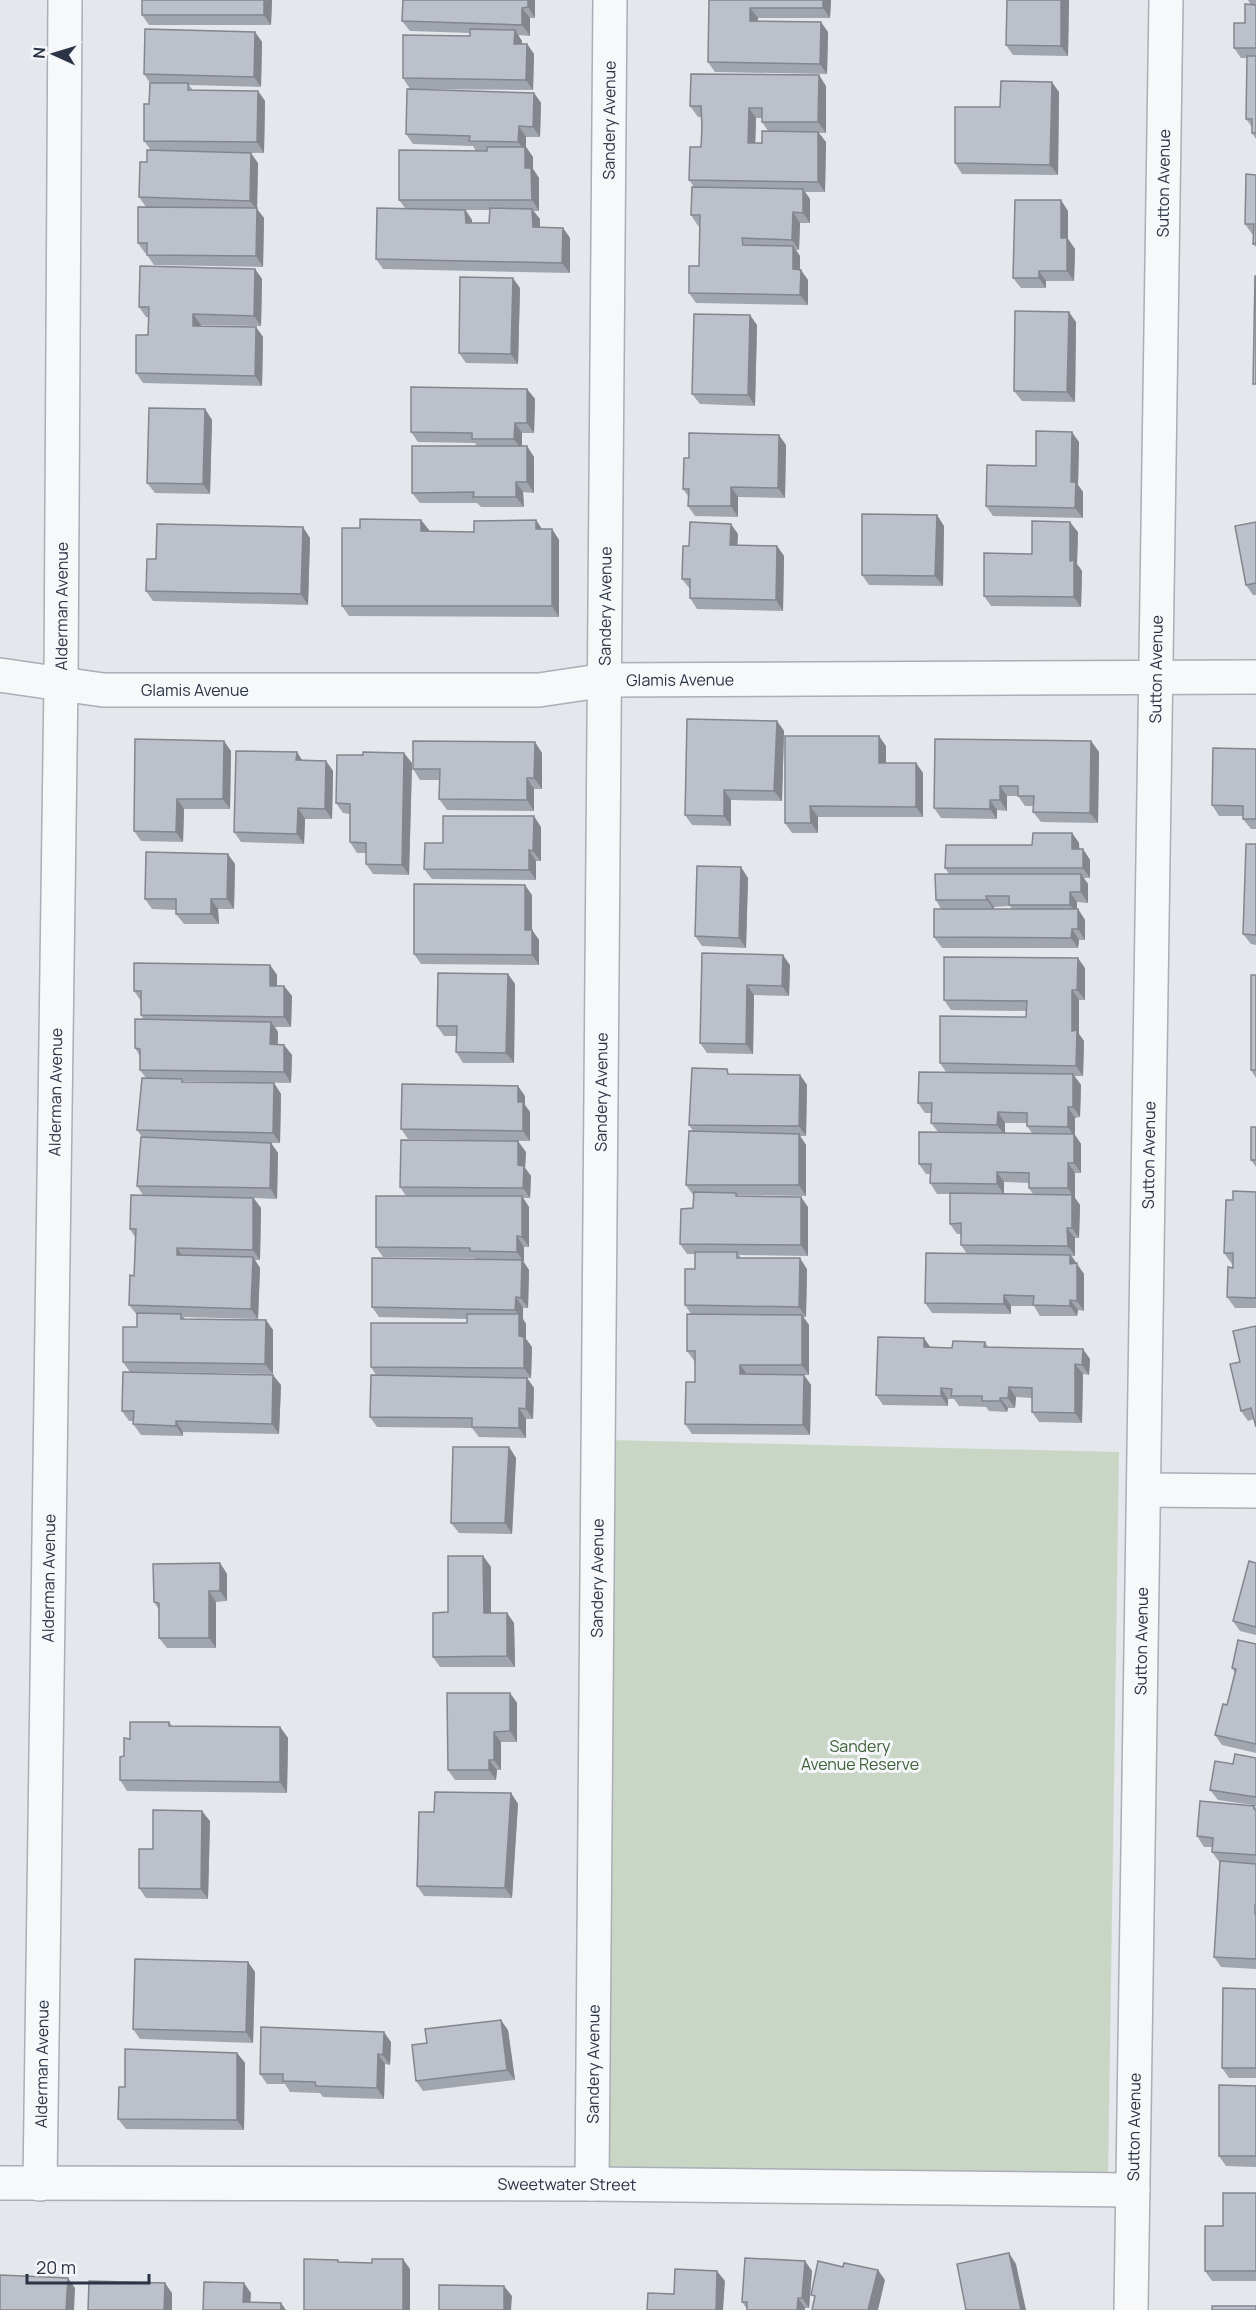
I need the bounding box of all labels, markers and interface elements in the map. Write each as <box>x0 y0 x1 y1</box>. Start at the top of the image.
north arrow <box>24 24 84 84</box>
text: N <box>28 46 50 59</box>
street label: Sandery Avenue <box>598 60 621 180</box>
street label: Sutton Avenue <box>1151 129 1175 238</box>
street label: Alderman Avenue <box>50 542 73 670</box>
street label: Sandery Avenue <box>594 546 616 666</box>
street label: Sutton Avenue <box>1144 615 1168 723</box>
street label: Glamis Avenue <box>626 668 734 691</box>
street label: Glamis Avenue <box>141 679 249 701</box>
street label: Alderman Avenue <box>43 1028 67 1157</box>
street label: Sandery Avenue <box>590 1032 612 1152</box>
street label: Sutton Avenue <box>1137 1101 1160 1209</box>
street label: Alderman Avenue <box>37 1514 60 1642</box>
street label: Sandery Avenue <box>586 1518 608 1638</box>
street label: Sutton Avenue <box>1129 1587 1153 1695</box>
park label: Sandery Avenue Reserve <box>801 1735 919 1775</box>
street label: Alderman Avenue <box>30 2000 54 2128</box>
street label: Sandery Avenue <box>581 2004 604 2124</box>
street label: Sutton Avenue <box>1122 2073 1146 2181</box>
street label: Sweetwater Street <box>497 2173 637 2195</box>
scale bar <box>27 2247 148 2285</box>
text: 20 m <box>36 2255 76 2279</box>

